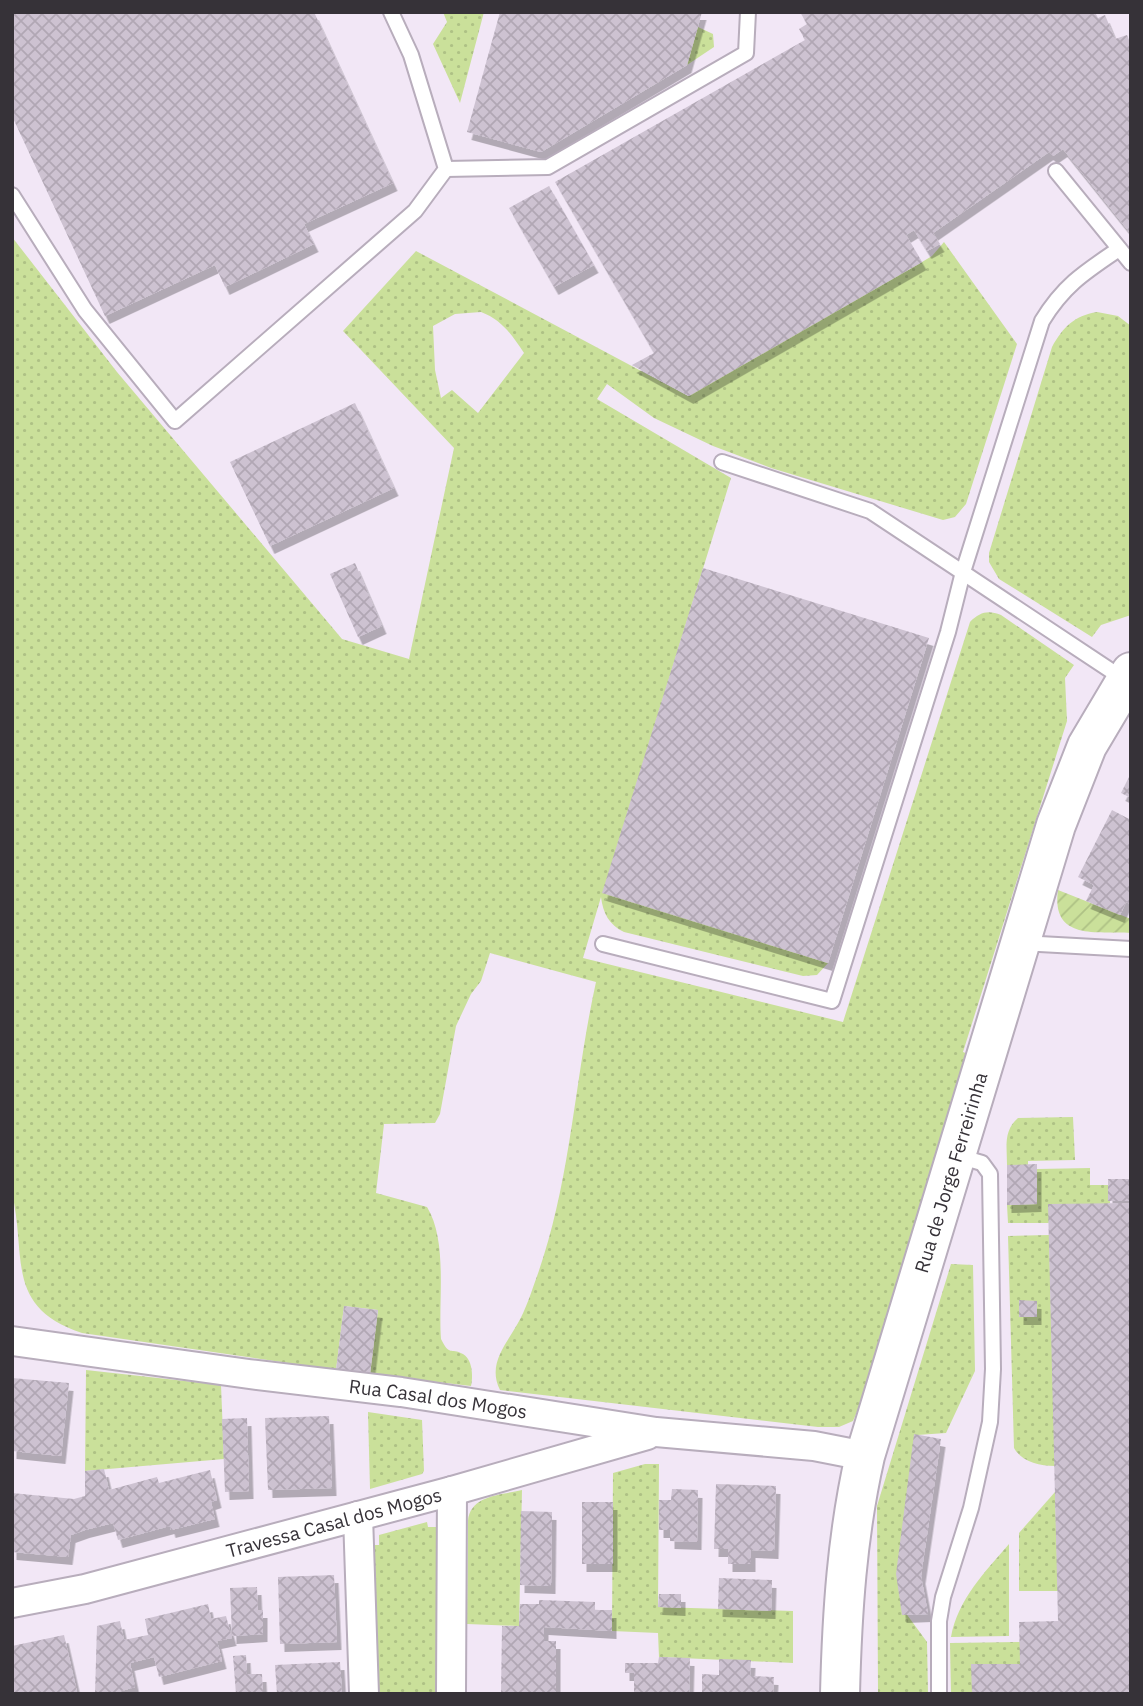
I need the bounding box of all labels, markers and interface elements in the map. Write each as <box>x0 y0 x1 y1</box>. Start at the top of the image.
street label: Rua de Jorge Ferreirinha <box>909 1069 993 1276</box>
street label: Rua Casal dos Mogos <box>348 1374 529 1424</box>
street label: Travessa Casal dos Mogos <box>224 1482 444 1563</box>

